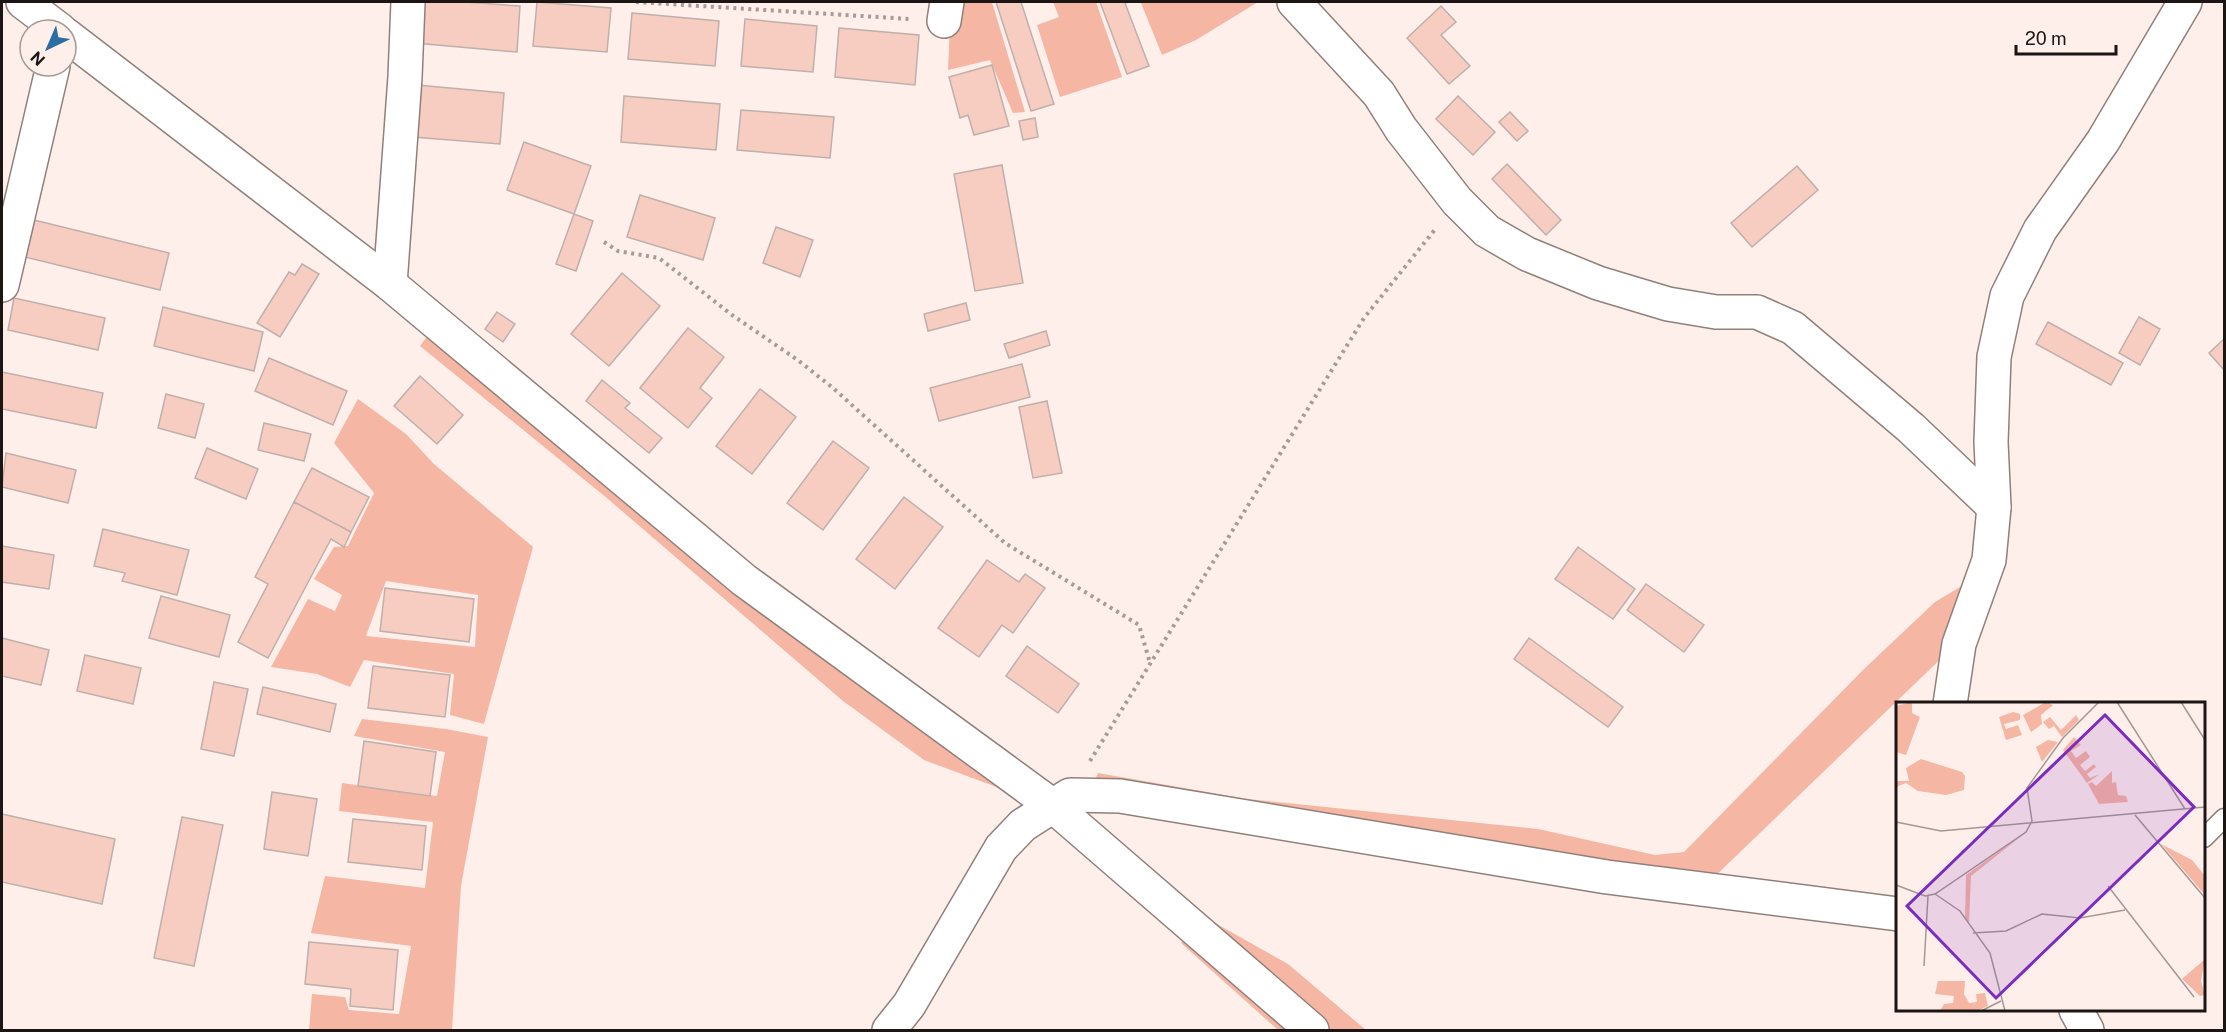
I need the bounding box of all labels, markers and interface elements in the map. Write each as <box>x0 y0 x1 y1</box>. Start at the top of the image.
north arrow <box>18 18 78 78</box>
scale bar <box>2016 18 2116 56</box>
text: 20 m <box>2025 28 2067 49</box>
text: N <box>27 47 49 70</box>
inset map <box>1896 702 2205 1011</box>

